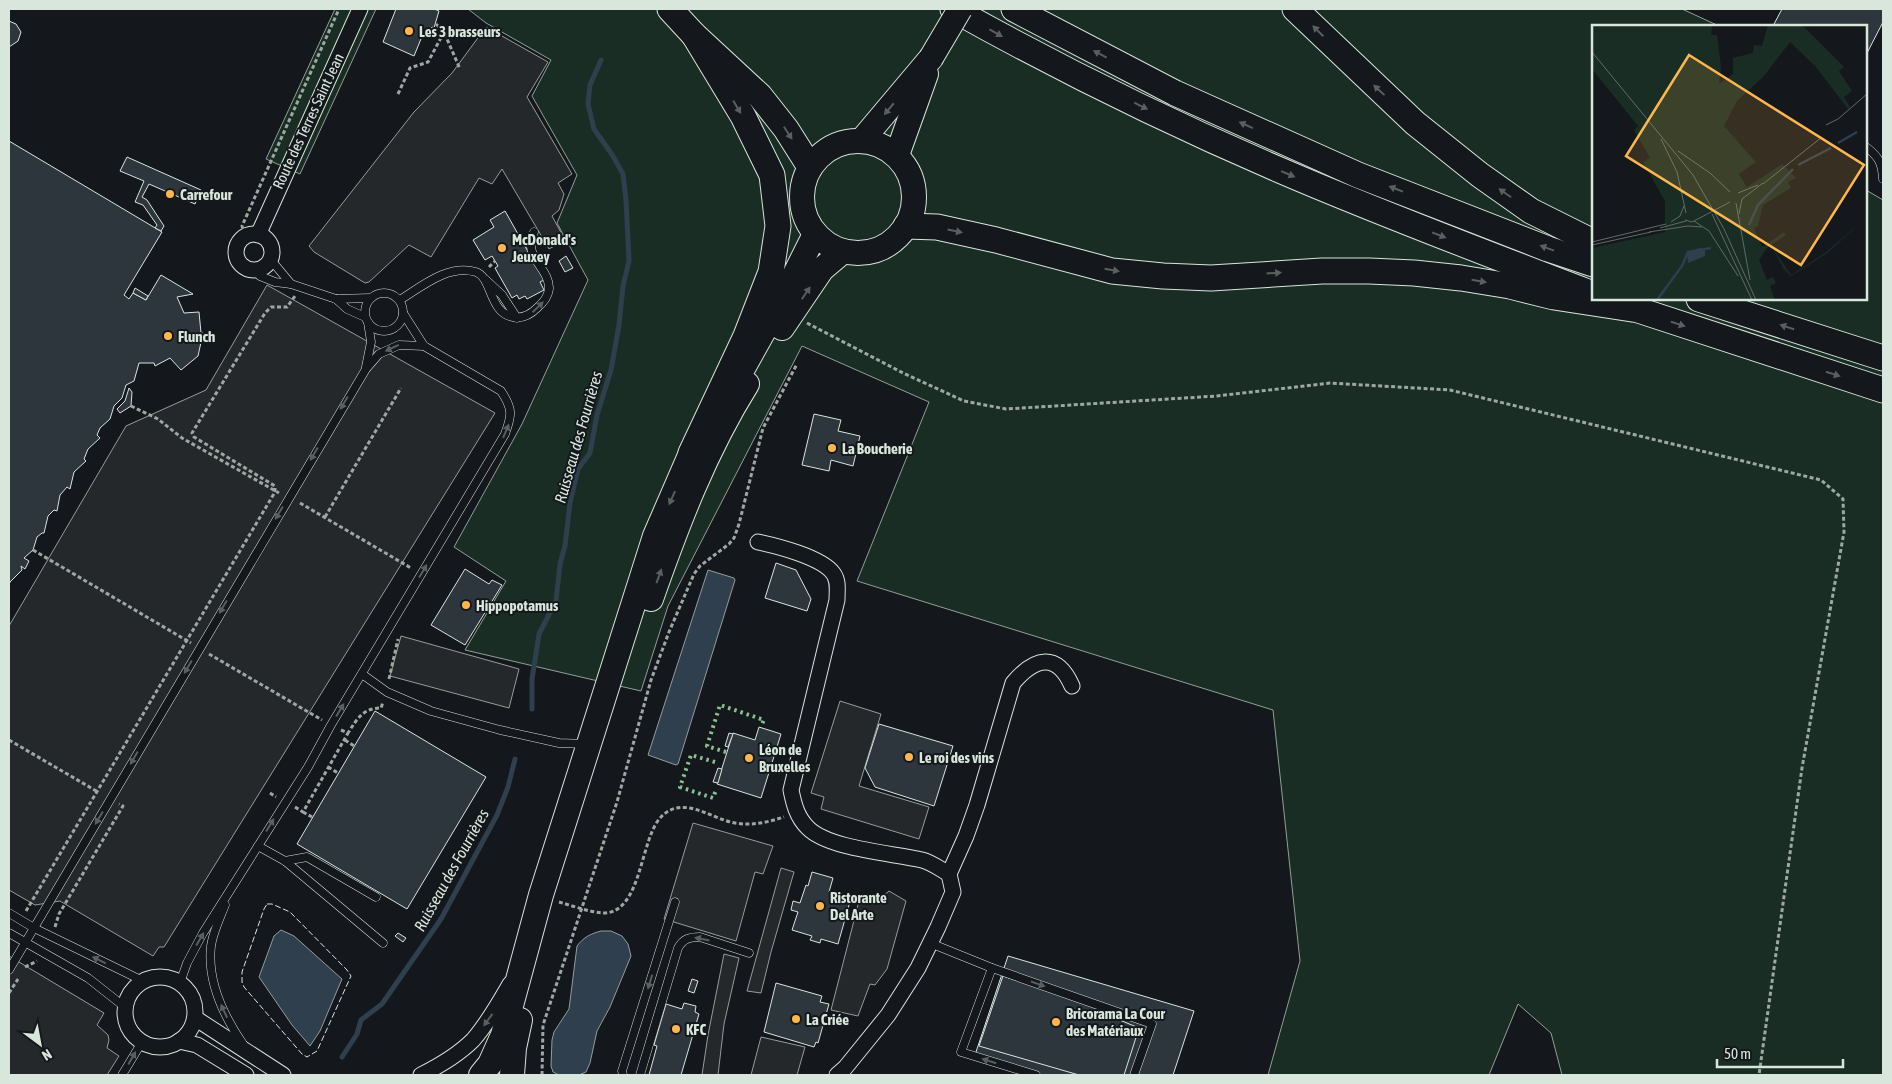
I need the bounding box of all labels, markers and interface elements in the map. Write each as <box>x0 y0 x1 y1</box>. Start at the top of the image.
place label: Les 3 brasseurs <box>419 23 501 40</box>
marker: Les 3 brasseurs <box>403 25 415 37</box>
one-way arrow <box>1312 25 1324 37</box>
inset map <box>1592 25 1867 300</box>
one-way arrow <box>989 28 1002 37</box>
street label: Route des Terres Saint Jean <box>269 50 347 192</box>
one-way arrow <box>1093 50 1108 58</box>
one-way arrow <box>1374 84 1386 96</box>
one-way arrow <box>733 100 742 113</box>
one-way arrow <box>883 102 895 114</box>
one-way arrow <box>1133 102 1148 110</box>
one-way arrow <box>1239 120 1253 128</box>
one-way arrow <box>783 126 793 139</box>
one-way arrow <box>1281 170 1296 178</box>
one-way arrow <box>1388 185 1403 192</box>
place label: Carrefour <box>180 186 233 203</box>
marker: Carrefour <box>164 188 176 200</box>
one-way arrow <box>1498 188 1512 198</box>
one-way arrow <box>947 227 962 235</box>
place label: McDonald's Jeuxey <box>511 231 577 265</box>
one-way arrow <box>1432 231 1447 239</box>
marker: McDonald's Jeuxey <box>496 242 508 254</box>
one-way arrow <box>1539 244 1554 252</box>
one-way arrow <box>1105 266 1120 274</box>
one-way arrow <box>1266 269 1282 277</box>
one-way arrow <box>1472 277 1487 285</box>
one-way arrow <box>801 286 811 300</box>
one-way arrow <box>532 301 544 313</box>
one-way arrow <box>1671 320 1686 328</box>
one-way arrow <box>1779 323 1794 331</box>
place label: Flunch <box>178 328 215 345</box>
marker: Flunch <box>162 330 174 342</box>
one-way arrow <box>385 345 399 353</box>
water label: Ruisseau des Fourrières <box>551 369 606 505</box>
one-way arrow <box>1825 371 1840 378</box>
one-way arrow <box>340 396 349 409</box>
one-way arrow <box>502 424 510 438</box>
place label: La Boucherie <box>842 440 913 457</box>
marker: La Boucherie <box>826 442 838 454</box>
one-way arrow <box>309 448 318 461</box>
one-way arrow <box>667 491 675 505</box>
one-way arrow <box>274 507 283 520</box>
one-way arrow <box>419 564 428 577</box>
one-way arrow <box>655 568 663 583</box>
place label: Hippopotamus <box>476 597 559 614</box>
marker: Hippopotamus <box>460 599 472 611</box>
one-way arrow <box>219 601 228 614</box>
one-way arrow <box>184 659 192 674</box>
one-way arrow <box>335 704 344 717</box>
place label: Léon de Bruxelles <box>759 741 811 775</box>
place label: Le roi des vins <box>919 749 995 766</box>
one-way arrow <box>130 751 138 766</box>
marker: Le roi des vins <box>903 751 915 763</box>
marker: Léon de Bruxelles <box>743 752 755 764</box>
water label: Ruisseau des Fourrières <box>410 806 492 934</box>
one-way arrow <box>94 811 103 824</box>
one-way arrow <box>266 819 275 832</box>
place label: Ristorante Del Arte <box>830 889 887 923</box>
marker: Ristorante Del Arte <box>814 900 826 912</box>
one-way arrow <box>196 931 204 946</box>
one-way arrow <box>694 934 710 942</box>
one-way arrow <box>92 956 106 964</box>
one-way arrow <box>645 975 653 990</box>
one-way arrow <box>1031 980 1046 988</box>
one-way arrow <box>220 1004 228 1018</box>
place label: Bricorama La Cour des Matériaux <box>1066 1005 1165 1039</box>
place label: La Criée <box>806 1011 849 1028</box>
one-way arrow <box>483 1013 493 1027</box>
marker: La Criée <box>790 1013 802 1025</box>
marker: Bricorama La Cour des Matériaux <box>1050 1016 1062 1028</box>
north arrow <box>15 1019 65 1069</box>
place label: KFC <box>686 1021 706 1038</box>
marker: KFC <box>670 1023 682 1035</box>
scale bar <box>1717 1036 1843 1068</box>
text: 50 m <box>1724 1045 1751 1062</box>
text: N <box>39 1046 55 1064</box>
one-way arrow <box>128 1052 137 1065</box>
one-way arrow <box>982 1057 997 1065</box>

